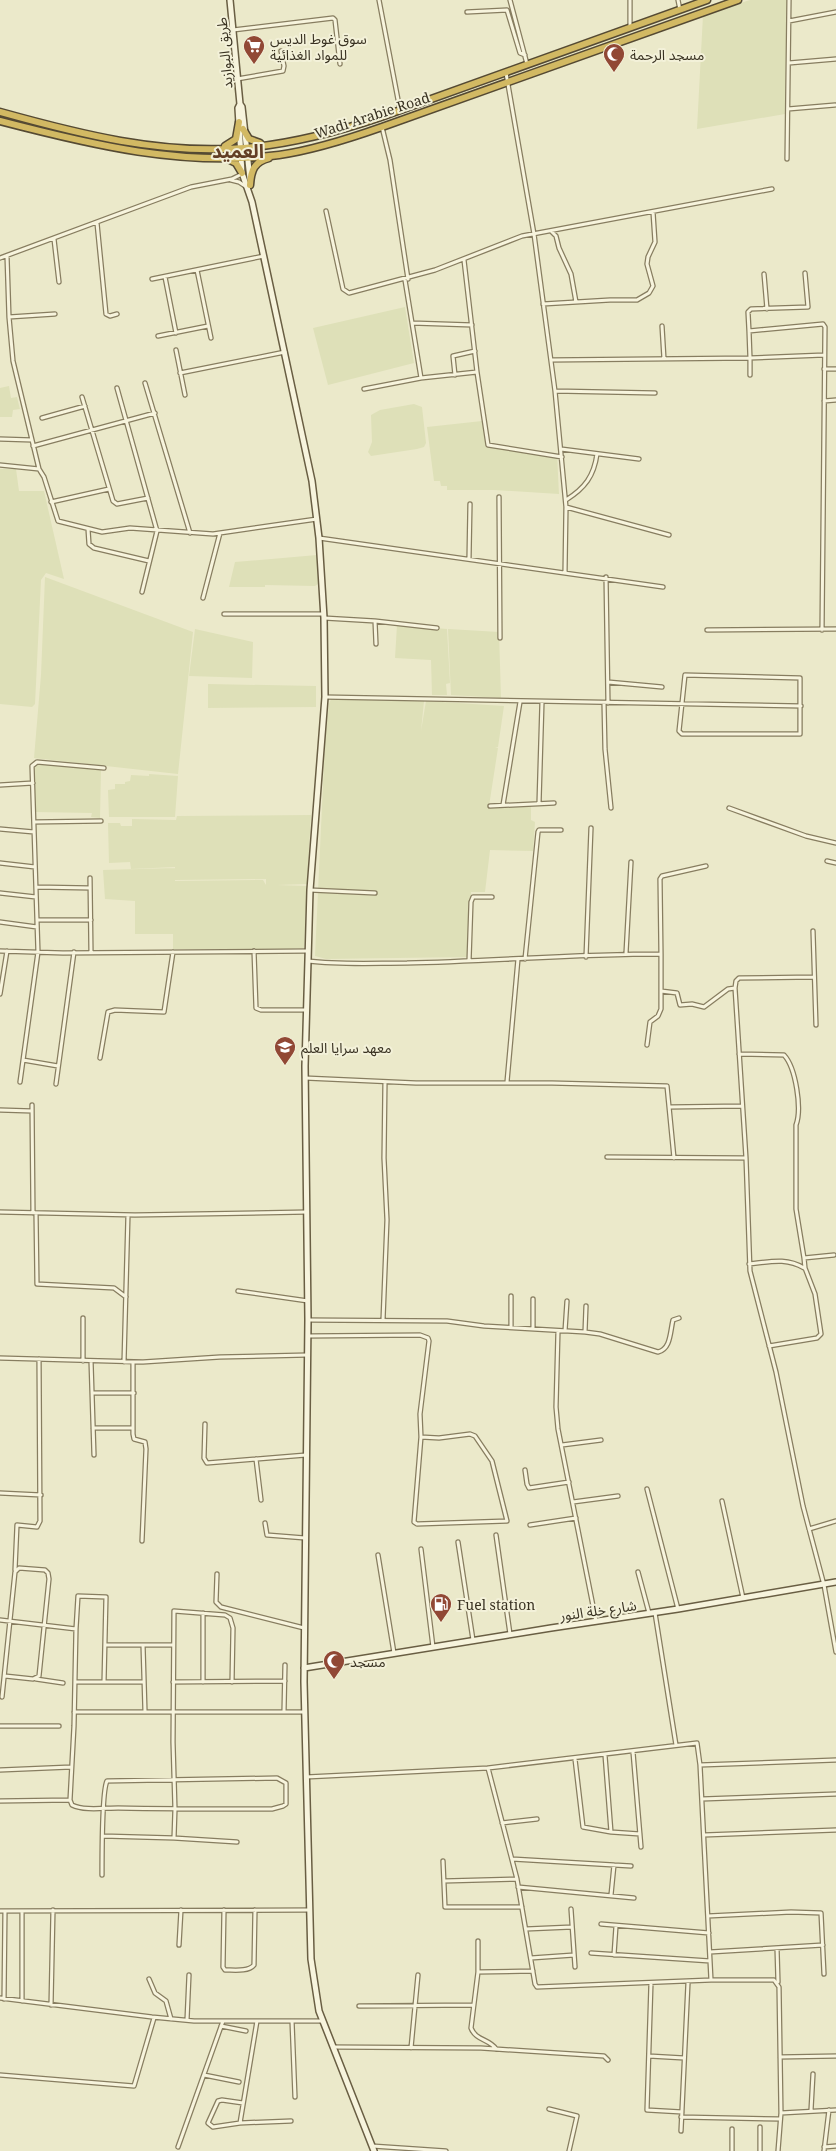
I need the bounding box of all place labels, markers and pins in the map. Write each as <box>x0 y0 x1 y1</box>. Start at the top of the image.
place label: سوق غوط الديس للمواد الغذائية <box>270 29 367 64</box>
supermarket icon: سوق غوط الديس للمواد الغذائية <box>242 34 266 65</box>
mosque icon: مسجد الرحمة <box>602 42 626 73</box>
place label: مسجد الرحمة <box>630 45 704 64</box>
school or university icon: معهد سرايا العلم <box>273 1035 297 1066</box>
place label: معهد سرايا العلم <box>301 1038 392 1059</box>
fuel station icon: Fuel station <box>429 1592 453 1623</box>
place label: Fuel station <box>457 1595 535 1614</box>
mosque icon: مسجد <box>322 1649 346 1680</box>
place label: مسجد <box>350 1652 386 1671</box>

